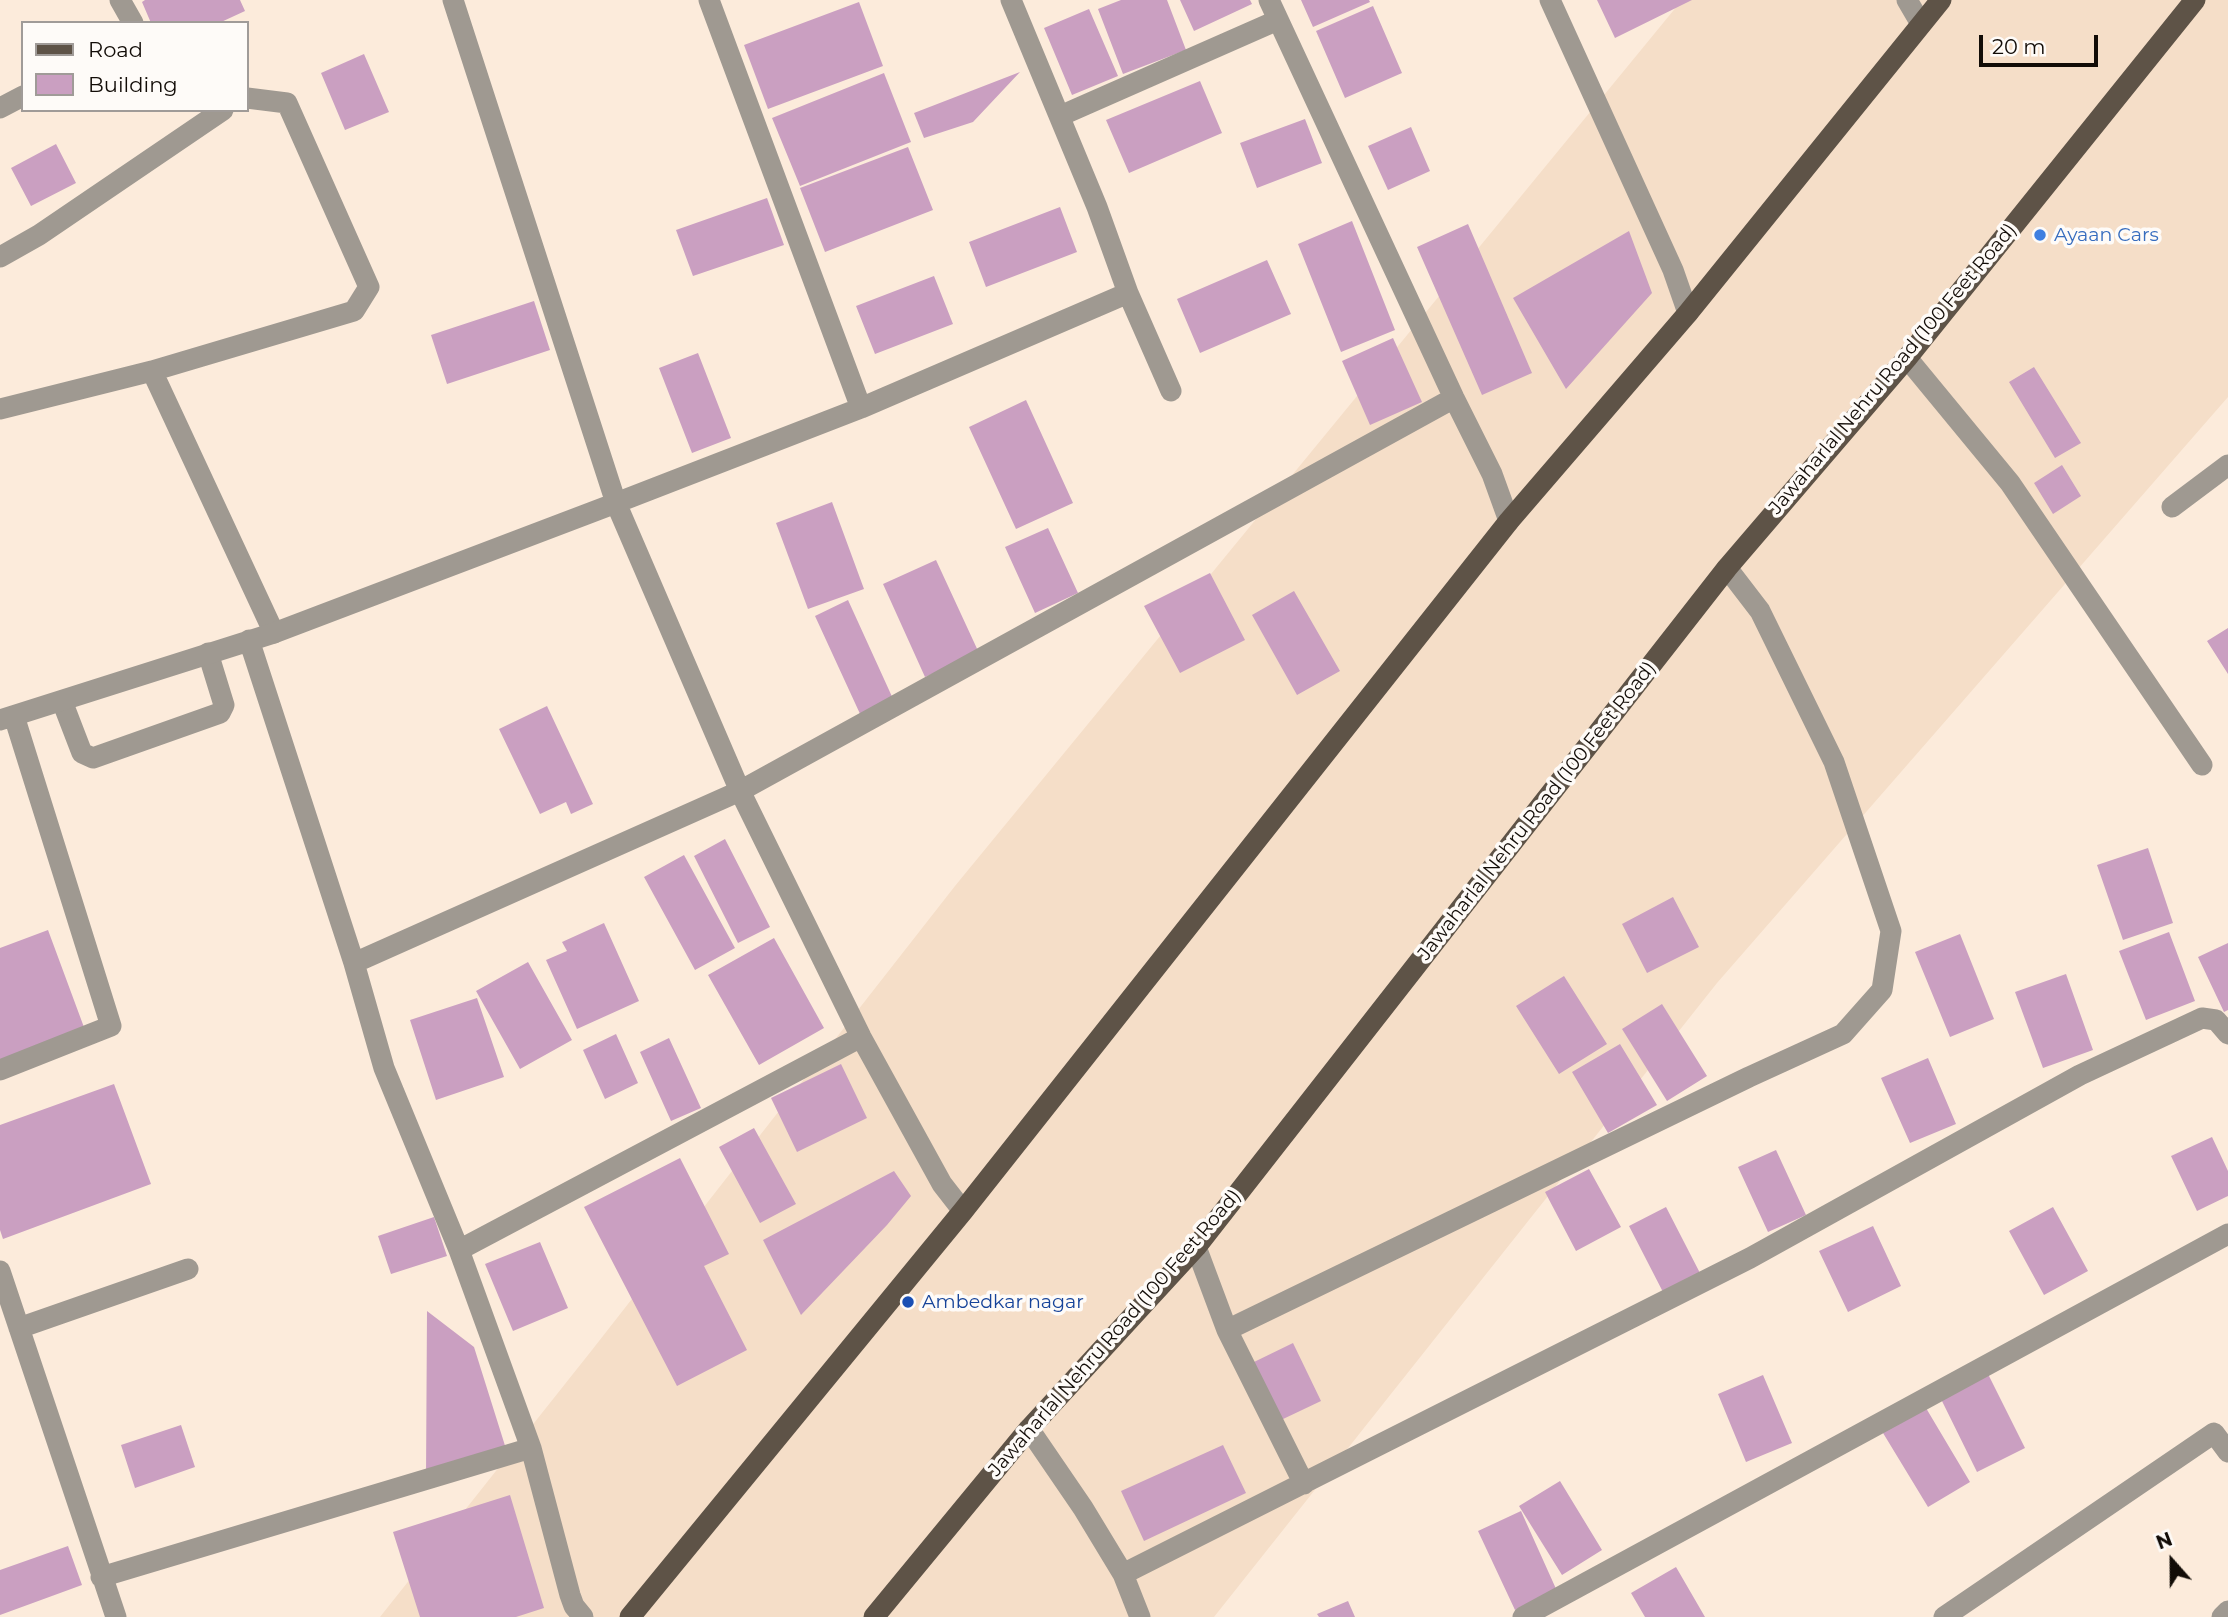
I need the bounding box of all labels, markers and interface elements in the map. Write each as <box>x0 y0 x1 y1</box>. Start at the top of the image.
legend <box>21 21 248 112</box>
scale bar <box>1983 21 2102 65</box>
text: 20 m <box>1992 34 2046 59</box>
text: Road <box>88 37 143 62</box>
text: Building <box>88 72 178 97</box>
street label: Jawaharlal Nehru Road (100 Feet Road) <box>1765 219 2021 519</box>
place label: Ayaan Cars <box>2054 224 2159 246</box>
marker: Ayaan Cars <box>2032 227 2048 243</box>
street label: Jawaharlal Nehru Road (100 Feet Road) <box>1413 657 1661 965</box>
street label: Jawaharlal Nehru Road (100 Feet Road) <box>984 1185 1246 1481</box>
place label: Ambedkar nagar <box>922 1291 1084 1313</box>
marker: Ambedkar nagar <box>900 1294 916 1310</box>
north arrow <box>2137 1526 2207 1596</box>
text: N <box>2153 1527 2176 1554</box>

